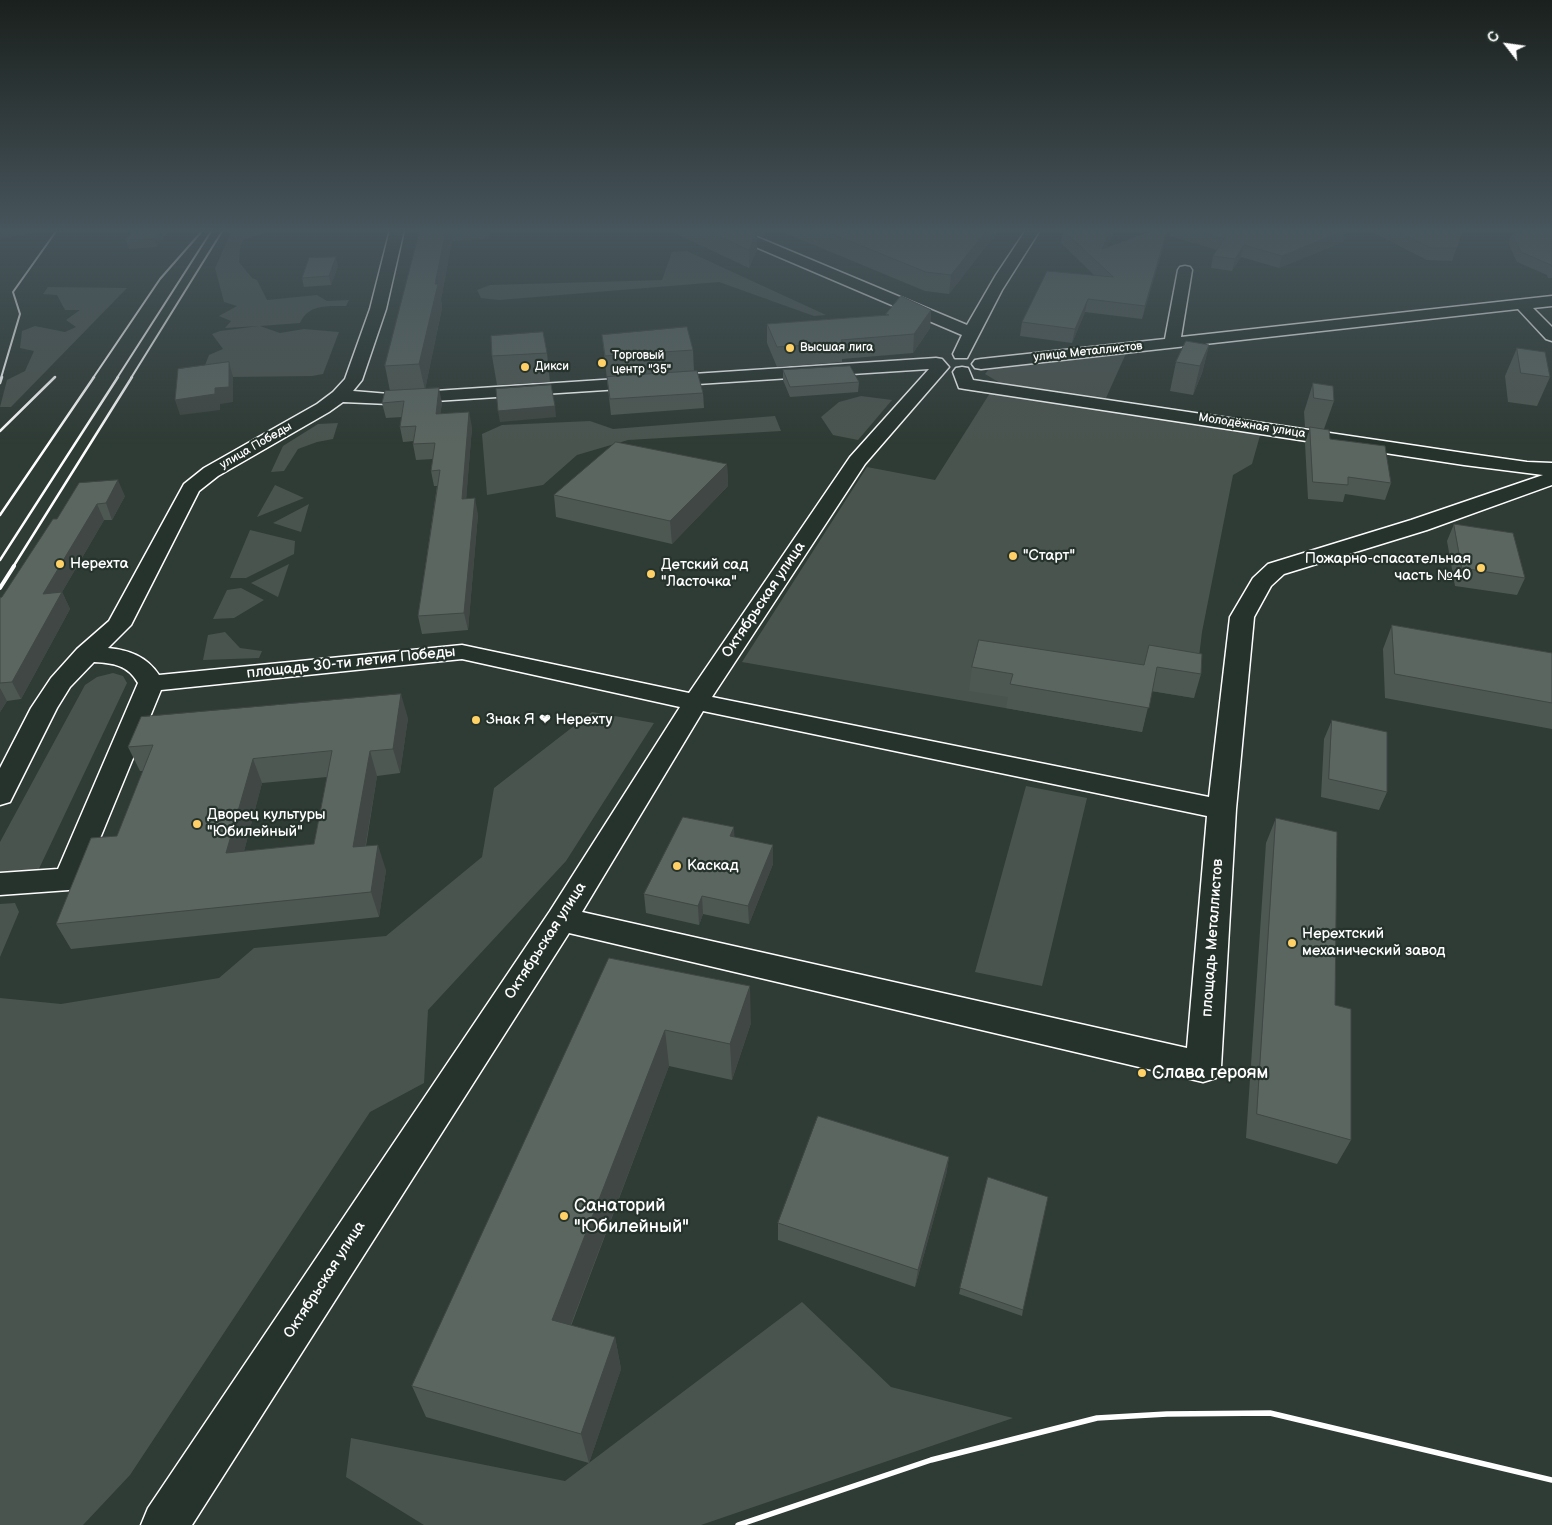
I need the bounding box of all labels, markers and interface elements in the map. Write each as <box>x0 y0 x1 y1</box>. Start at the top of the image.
north arrow <box>1482 20 1532 70</box>
text: С <box>1484 29 1503 46</box>
street label: улица Металлистов <box>1033 339 1143 365</box>
place label: Высшая лига <box>800 341 873 355</box>
marker: Высшая лига <box>784 342 796 354</box>
place label: Торговый центр "35" <box>612 349 671 377</box>
marker: Торговый центр "35" <box>596 357 608 369</box>
place label: Дикси <box>535 360 569 374</box>
marker: Дикси <box>519 361 531 373</box>
street label: Молодёжная улица <box>1197 410 1307 442</box>
street label: улица Победы <box>217 420 295 472</box>
street label: Октябрьская улица <box>719 539 809 661</box>
place label: "Старт" <box>1023 547 1075 565</box>
marker: "Старт" <box>1007 550 1019 562</box>
place label: Пожарно-спасательная часть №40 <box>1305 550 1471 585</box>
place label: Нерехта <box>70 555 129 573</box>
place label: Детский сад "Ласточка" <box>661 556 748 591</box>
marker: Нерехта <box>54 558 66 570</box>
marker: Пожарно-спасательная часть №40 <box>1475 562 1487 574</box>
marker: Детский сад "Ласточка" <box>645 568 657 580</box>
street label: площадь 30-ти летия Победы <box>246 643 456 683</box>
place label: Знак Я ❤ Нерехту <box>486 711 612 729</box>
marker: Знак Я ❤ Нерехту <box>470 714 482 726</box>
place label: Дворец культуры "Юбилейный" <box>207 806 326 841</box>
marker: Дворец культуры "Юбилейный" <box>191 818 203 830</box>
place label: Каскад <box>687 857 739 875</box>
street label: площадь Металлистов <box>1198 858 1228 1018</box>
marker: Каскад <box>671 860 683 872</box>
street label: Октябрьская улица <box>501 879 591 1003</box>
place label: Нерехтский механический завод <box>1302 925 1445 960</box>
marker: Нерехтский механический завод <box>1286 937 1298 949</box>
place label: Слава героям <box>1152 1062 1268 1084</box>
marker: Слава героям <box>1136 1067 1148 1079</box>
place label: Санаторий "Юбилейный" <box>574 1195 689 1238</box>
marker: Санаторий "Юбилейный" <box>558 1210 570 1222</box>
street label: Октябрьская улица <box>280 1218 370 1342</box>

